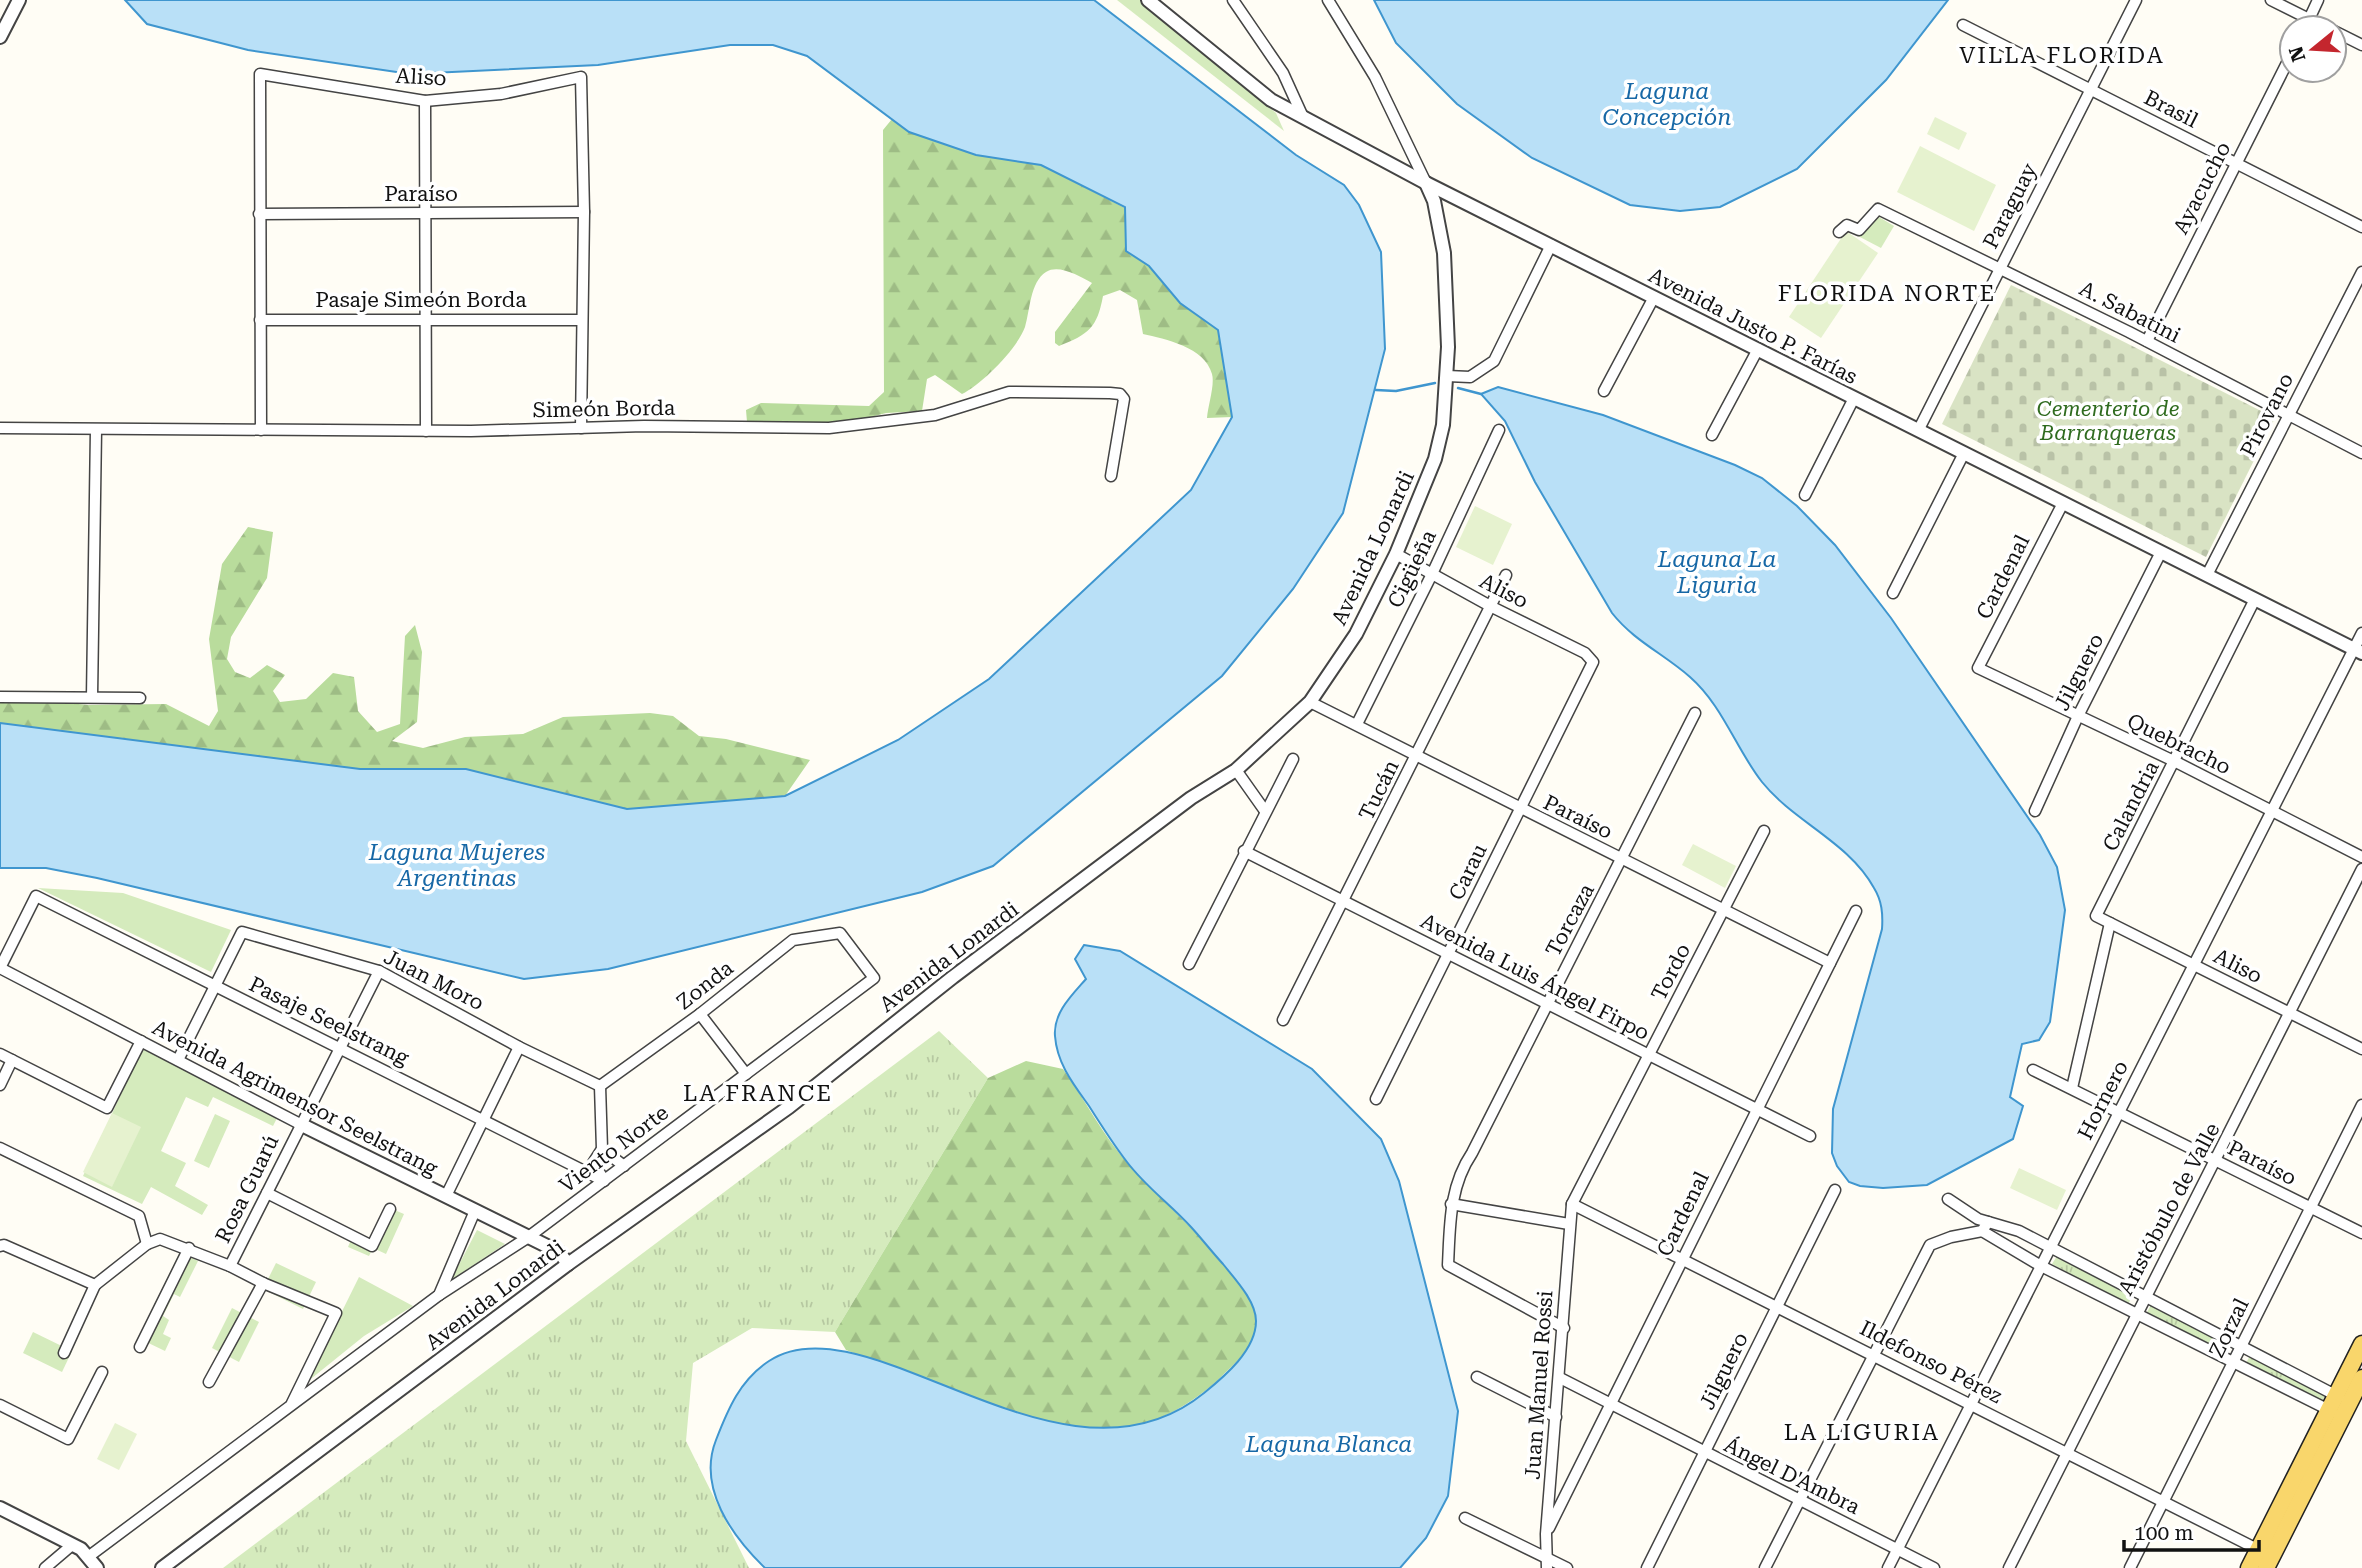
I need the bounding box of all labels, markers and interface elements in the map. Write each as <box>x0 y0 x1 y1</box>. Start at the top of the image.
north arrow <box>2278 14 2348 84</box>
district label: VILLA FLORIDA <box>1959 42 2165 69</box>
text: N <box>2284 43 2311 65</box>
street label: Aliso <box>395 64 447 90</box>
water label: Laguna Concepción <box>1603 78 1731 131</box>
street label: Brasil <box>2140 85 2202 133</box>
street label: Ayacucho <box>2169 138 2235 238</box>
street label: Paraguay <box>1978 159 2042 253</box>
street label: Paraíso <box>384 182 458 206</box>
street label: Avenida Justo P. Farías <box>1645 263 1861 389</box>
street label: A. Sabatini <box>2076 276 2185 348</box>
district label: FLORIDA NORTE <box>1778 280 1996 307</box>
street label: Pasaje Simeón Borda <box>315 288 527 312</box>
street label: Pirovano <box>2236 369 2298 461</box>
street label: Simeón Borda <box>532 396 676 422</box>
park label: Cementerio de Barranqueras <box>2037 397 2179 445</box>
street label: Avenida Lonardi <box>1327 467 1419 629</box>
street label: Cigüeña <box>1383 526 1441 612</box>
street label: Cardenal <box>1972 530 2035 623</box>
water label: Laguna La Liguria <box>1657 546 1776 599</box>
street label: Aliso <box>1476 569 1532 613</box>
street label: Jilguero <box>2049 630 2109 714</box>
street label: Quebracho <box>2123 709 2235 779</box>
street label: Tucán <box>1354 756 1404 824</box>
street label: Calandria <box>2098 756 2164 855</box>
street label: Paraíso <box>1540 790 1616 844</box>
water label: Laguna Mujeres Argentinas <box>368 839 545 892</box>
street label: Carau <box>1444 840 1492 904</box>
street label: Torcaza <box>1541 879 1599 960</box>
street label: Avenida Lonardi <box>875 897 1023 1017</box>
street label: Avenida Luis Ángel Firpo <box>1417 908 1654 1045</box>
street label: Tordo <box>1647 940 1695 1004</box>
street label: Aliso <box>2210 944 2266 988</box>
street label: Juan Moro <box>380 945 488 1015</box>
street label: Zonda <box>672 955 738 1014</box>
street label: Pasaje Seelstrang <box>245 972 413 1070</box>
street label: Avenida Agrimensor Seelstrang <box>148 1015 442 1181</box>
street label: Hornero <box>2073 1057 2133 1143</box>
district label: LA FRANCE <box>683 1080 833 1107</box>
street label: Viento Norte <box>555 1100 673 1198</box>
street label: Aristóbulo de Valle <box>2113 1119 2225 1299</box>
street label: Rosa Guarú <box>211 1131 283 1247</box>
street label: Paraíso <box>2224 1136 2300 1190</box>
street label: Cardenal <box>1652 1167 1714 1260</box>
street label: Avenida Lonardi <box>421 1235 569 1355</box>
street label: Juan Manuel Rossi <box>1520 1289 1558 1480</box>
street label: Zorzal <box>2205 1294 2254 1361</box>
street label: Ildefonso Pérez <box>1856 1316 2006 1408</box>
street label: Jilguero <box>1695 1328 1753 1414</box>
district label: LA LIGURIA <box>1784 1419 1940 1446</box>
water label: Laguna Blanca <box>1245 1431 1412 1458</box>
street label: Ángel D'Ambra <box>1720 1432 1865 1519</box>
scale bar <box>2124 1508 2259 1552</box>
text: 100 m <box>2134 1521 2194 1545</box>

